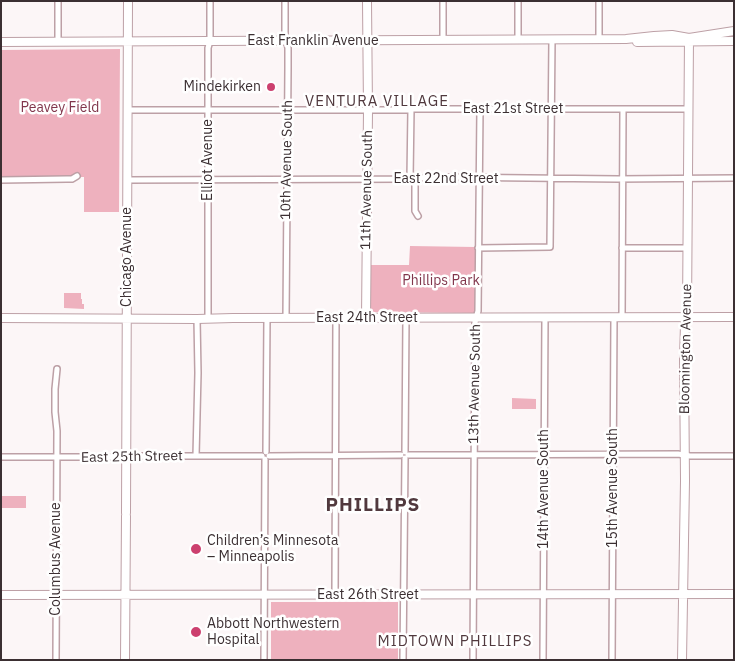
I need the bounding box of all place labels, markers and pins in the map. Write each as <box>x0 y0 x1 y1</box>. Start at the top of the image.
place label: Mindekirken <box>184 79 261 95</box>
marker: Mindekirken <box>265 81 277 93</box>
place label: Children’s Minnesota – Minneapolis <box>207 533 338 566</box>
marker: Children’s Minnesota – Minneapolis <box>189 542 203 556</box>
place label: Abbott Northwestern Hospital <box>207 616 340 648</box>
marker: Abbott Northwestern Hospital <box>189 625 203 639</box>

